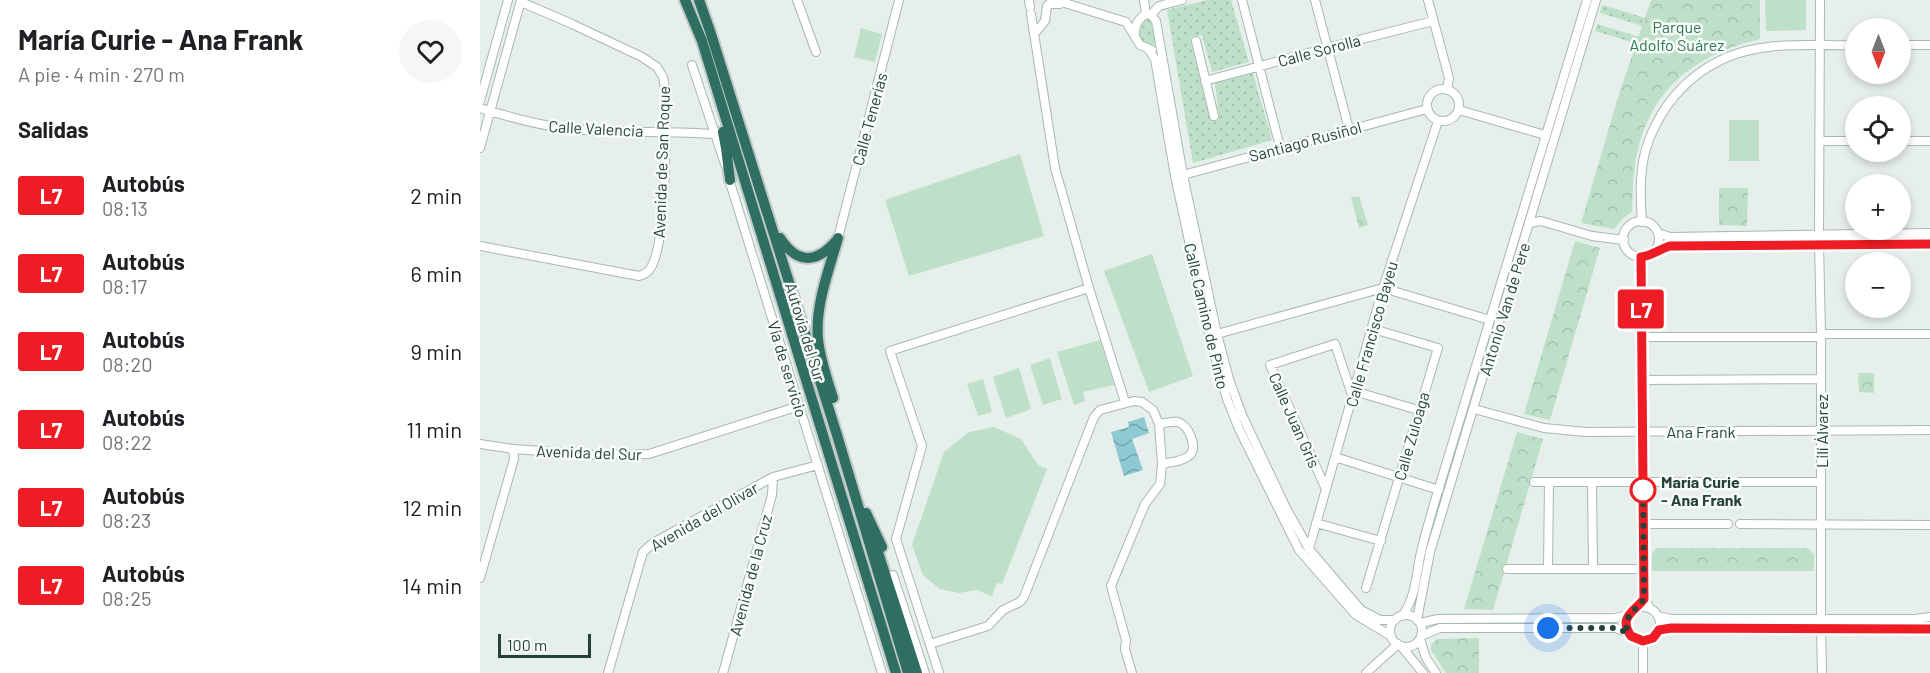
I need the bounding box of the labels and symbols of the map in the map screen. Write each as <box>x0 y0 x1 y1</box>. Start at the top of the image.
park label: Parque Adolfo Suárez <box>1630 17 1724 54</box>
north arrow <box>1845 18 1911 84</box>
street label: Calle Sorolla <box>1276 30 1362 70</box>
street label: Calle Tenerías <box>847 70 891 168</box>
street label: Avenida de San Roque <box>649 86 673 238</box>
street label: Calle Valencia <box>548 116 644 140</box>
street label: Santiago Rusiñol <box>1247 117 1363 165</box>
street label: Antonio Van de Pere <box>1475 240 1533 378</box>
street label: Calle Camino de Pinto <box>1181 241 1233 391</box>
street label: Calle Francisco Bayeu <box>1341 259 1401 409</box>
street label: Autovía del Sur <box>782 280 830 384</box>
line badge: L7 <box>1614 290 1668 328</box>
street label: Vía de servicio <box>764 318 812 420</box>
street label: Calle Juan Gris <box>1266 370 1324 470</box>
street label: Calle Zuloaga <box>1389 389 1433 483</box>
street label: Lilí Álvarez <box>1812 394 1831 468</box>
street label: Ana Frank <box>1666 422 1736 441</box>
street label: Avenida del Sur <box>536 441 642 463</box>
place label: María Curie - Ana Frank <box>1661 472 1743 509</box>
street label: Avenida del Olivar <box>647 477 761 555</box>
marker: María Curie - Ana Frank <box>1630 477 1656 503</box>
street label: Avenida de la Cruz <box>725 512 775 638</box>
your location <box>1533 613 1563 643</box>
scale bar <box>498 631 591 658</box>

